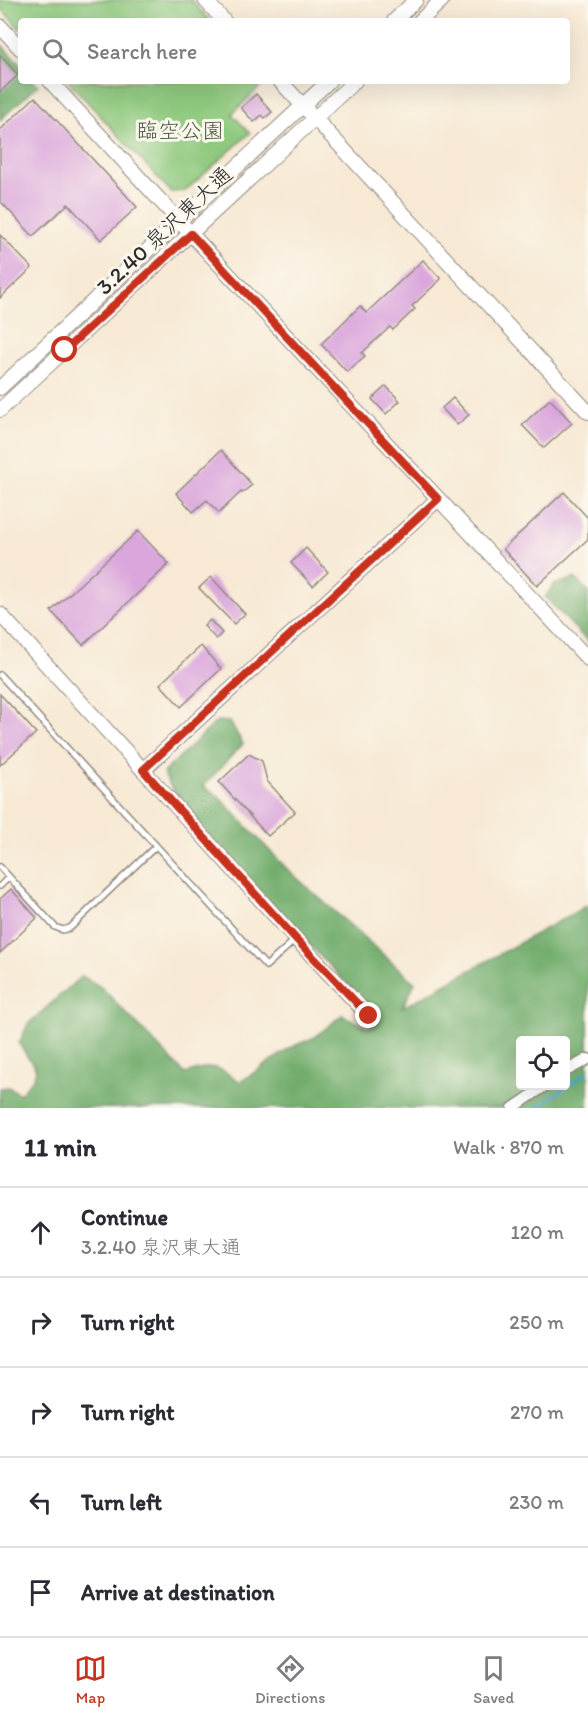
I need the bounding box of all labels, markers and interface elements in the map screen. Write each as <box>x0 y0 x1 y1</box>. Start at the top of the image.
search box <box>18 18 570 84</box>
icon: search <box>39 35 72 68</box>
text: Search here <box>87 38 197 65</box>
park label: 臨空公園 <box>136 117 224 144</box>
street label: 3.2.40 泉沢東大通 <box>91 160 238 300</box>
route start <box>51 336 77 362</box>
route end <box>355 1002 381 1028</box>
map controls <box>516 1036 570 1090</box>
button: locate <box>516 1036 570 1090</box>
text: 11 min <box>24 1131 96 1163</box>
text: Walk · 870 m <box>453 1135 564 1159</box>
text: Continue <box>81 1204 168 1231</box>
icon: ahead <box>24 1216 57 1249</box>
text: 120 m <box>511 1220 564 1244</box>
text: 3.2.40 泉沢東大通 <box>81 1235 241 1259</box>
icon: right <box>24 1306 57 1339</box>
text: Turn right <box>81 1309 175 1336</box>
text: 250 m <box>509 1310 564 1334</box>
icon: right <box>24 1396 57 1429</box>
text: Turn right <box>81 1399 175 1426</box>
text: 270 m <box>510 1400 564 1424</box>
icon: left <box>24 1486 57 1519</box>
text: Turn left <box>81 1489 162 1516</box>
text: 230 m <box>509 1490 564 1514</box>
icon: arrive <box>24 1576 57 1609</box>
text: Arrive at destination <box>81 1579 275 1606</box>
tab: Map <box>74 1652 107 1707</box>
tab: Directions <box>255 1652 325 1707</box>
tab: Saved <box>473 1652 514 1707</box>

